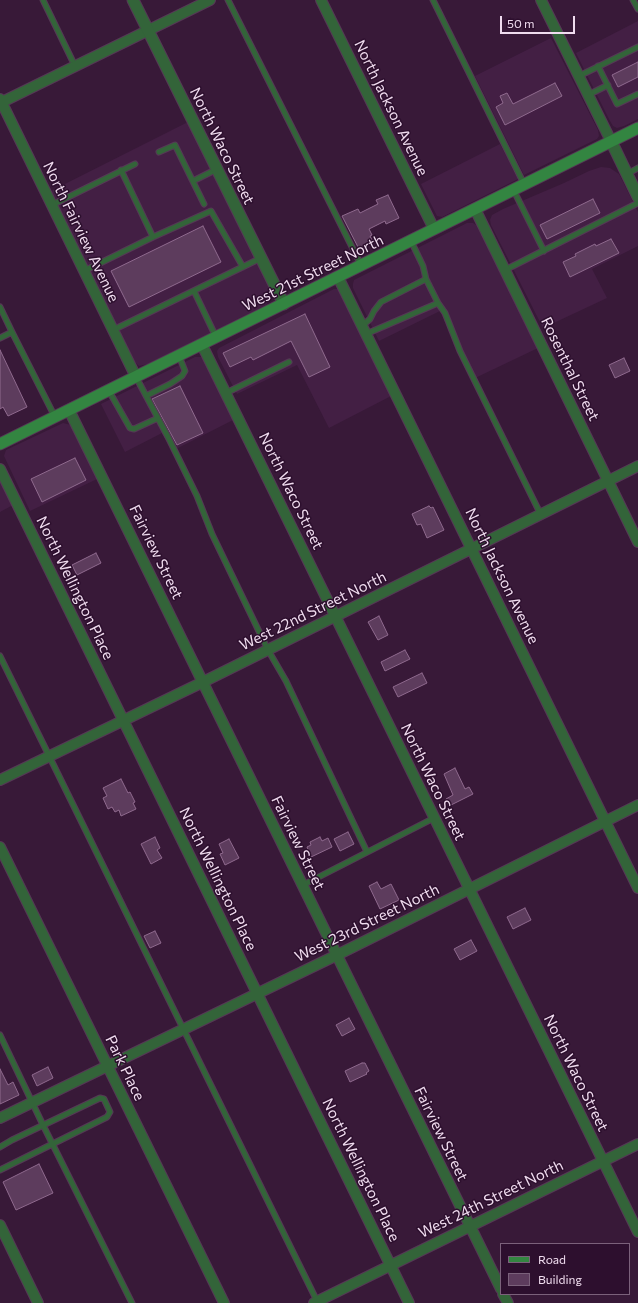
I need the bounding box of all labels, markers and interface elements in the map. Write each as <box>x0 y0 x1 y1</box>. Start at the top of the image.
scale bar <box>502 8 577 34</box>
text: 50 m <box>507 16 535 30</box>
street label: North Jackson Avenue <box>350 37 432 179</box>
street label: North Waco Street <box>186 85 258 207</box>
street label: North Fairview Avenue <box>39 159 123 305</box>
street label: West 21st Street North <box>239 231 387 315</box>
street label: Rosenthal Street <box>537 314 603 424</box>
street label: North Waco Street <box>255 430 327 552</box>
street label: Fairview Street <box>125 502 187 602</box>
street label: North Jackson Avenue <box>461 505 543 647</box>
street label: North Wellington Place <box>32 513 118 663</box>
street label: West 22nd Street North <box>237 568 389 654</box>
street label: North Waco Street <box>397 721 469 843</box>
street label: Fairview Street <box>267 793 329 893</box>
street label: North Wellington Place <box>175 804 261 954</box>
street label: West 23rd Street North <box>292 880 442 966</box>
street label: North Waco Street <box>540 1012 612 1134</box>
street label: Park Place <box>101 1032 149 1104</box>
street label: Fairview Street <box>410 1084 472 1184</box>
street label: North Wellington Place <box>318 1095 404 1245</box>
street label: West 24th Street North <box>416 1156 566 1242</box>
legend <box>500 1243 630 1295</box>
text: Road <box>538 1252 566 1266</box>
text: Building <box>538 1272 582 1286</box>

